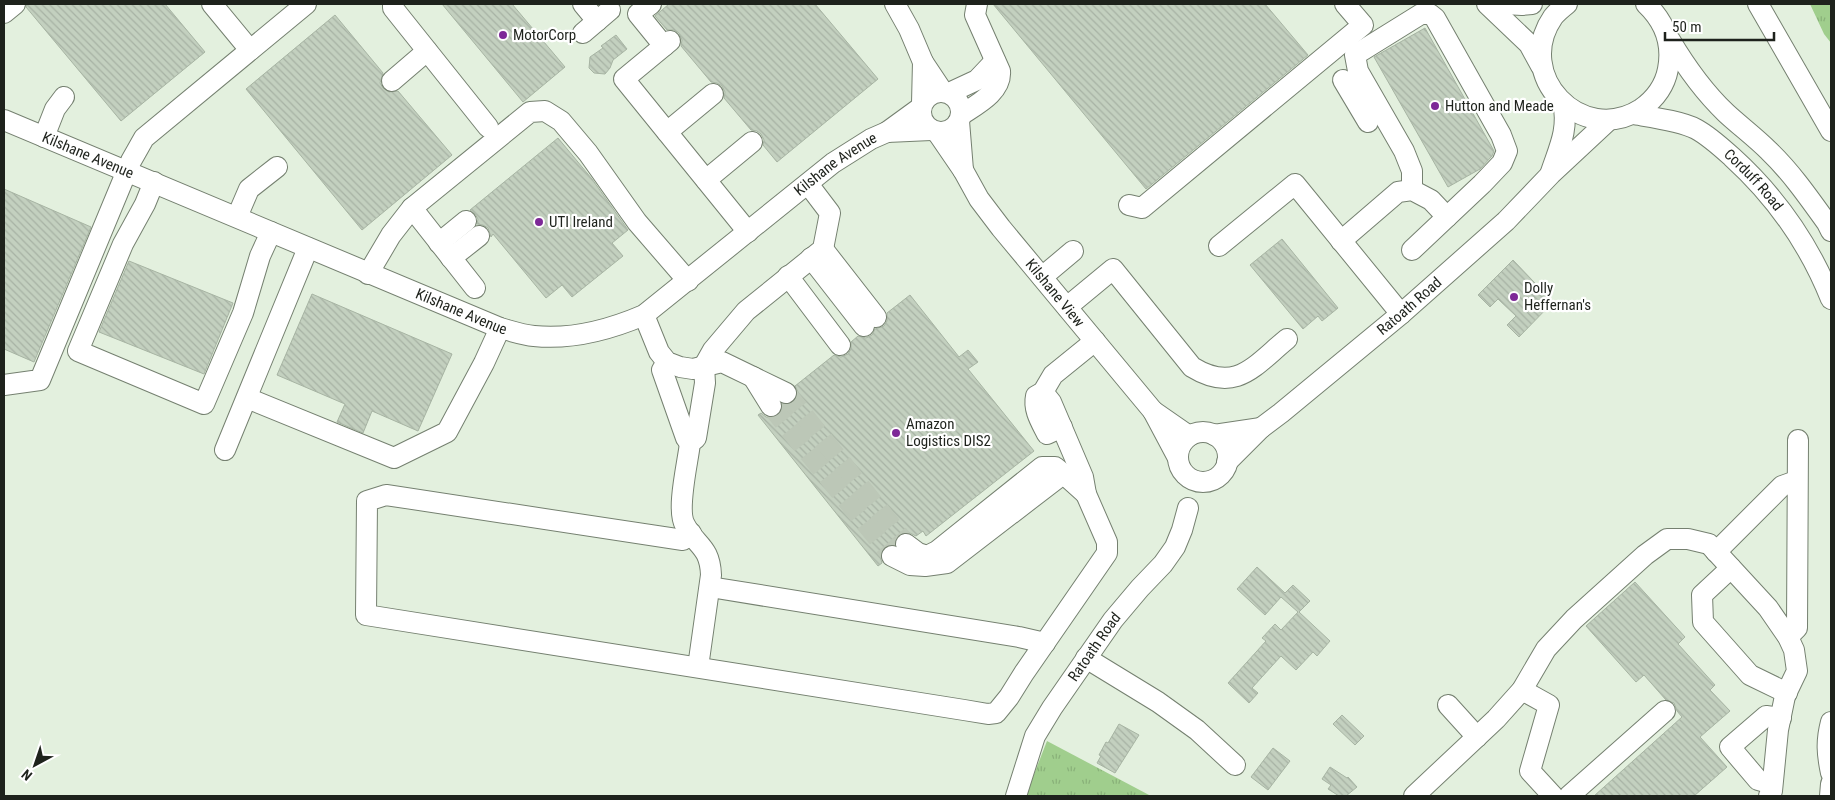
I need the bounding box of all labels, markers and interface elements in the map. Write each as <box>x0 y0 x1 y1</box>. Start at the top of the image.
scale bar <box>1665 10 1774 42</box>
text: 50 m <box>1672 18 1702 36</box>
place label: MotorCorp <box>513 26 576 44</box>
marker: MotorCorp <box>497 29 509 41</box>
place label: Hutton and Meade <box>1445 97 1554 115</box>
marker: Hutton and Meade <box>1429 100 1441 112</box>
street label: Kilshane Avenue <box>40 128 136 182</box>
street label: Kilshane Avenue <box>791 129 879 200</box>
street label: Corduff Road <box>1720 145 1787 214</box>
place label: UTI Ireland <box>549 213 613 231</box>
marker: UTI Ireland <box>533 216 545 228</box>
street label: Kilshane View <box>1022 255 1089 331</box>
street label: Ratoath Road <box>1373 273 1445 339</box>
place label: Dolly Heffernan's <box>1524 279 1591 314</box>
street label: Kilshane Avenue <box>413 285 509 338</box>
marker: Dolly Heffernan's <box>1508 291 1520 303</box>
place label: Amazon Logistics DIS2 <box>906 415 991 450</box>
marker: Amazon Logistics DIS2 <box>890 427 902 439</box>
street label: Ratoath Road <box>1064 609 1124 685</box>
north arrow <box>10 740 60 790</box>
text: N <box>18 766 35 784</box>

